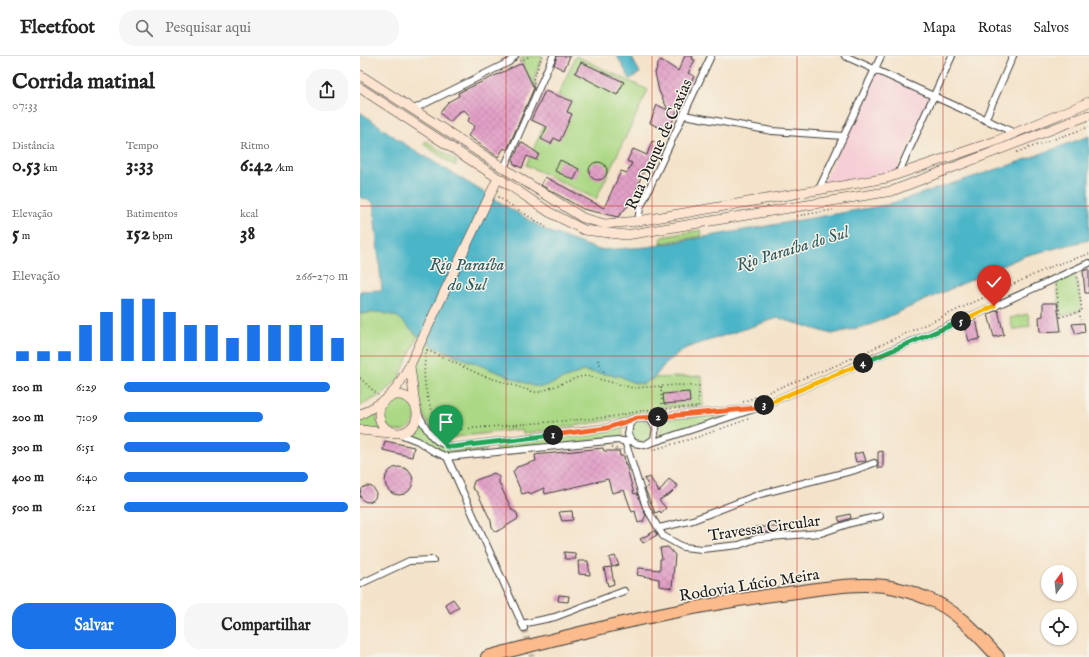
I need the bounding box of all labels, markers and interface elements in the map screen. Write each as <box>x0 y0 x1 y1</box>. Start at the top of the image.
search box <box>119 10 399 46</box>
text: Fleetfoot <box>20 16 95 40</box>
icon: search <box>133 17 155 39</box>
text: Pesquisar aqui <box>165 18 251 37</box>
text: Mapa <box>923 19 956 37</box>
text: Rotas <box>978 19 1012 37</box>
text: Salvos <box>1034 19 1069 37</box>
text: Corrida matinal <box>12 68 155 96</box>
button: share <box>306 69 348 111</box>
street label: Rua Duque de Caxias <box>622 76 698 213</box>
text: 07:33 <box>12 97 38 114</box>
text: Distância <box>12 139 54 153</box>
text: Tempo <box>126 139 159 153</box>
text: Ritmo <box>240 139 269 153</box>
text: 0.53 <box>12 153 41 178</box>
text: 3:33 <box>126 153 154 178</box>
text: 6:42 <box>240 153 273 178</box>
text: km <box>41 161 58 175</box>
text: /km <box>273 161 293 175</box>
text: Elevação <box>12 207 53 221</box>
text: Batimentos <box>126 207 178 221</box>
text: kcal <box>240 207 258 221</box>
text: 5 <box>12 221 19 246</box>
text: 152 <box>126 221 150 246</box>
text: 38 <box>240 221 255 246</box>
water label: Rio Paraíba do Sul <box>734 222 853 277</box>
text: m <box>19 229 30 243</box>
text: bpm <box>150 229 173 243</box>
water label: Rio Paraíba do Sul <box>430 255 505 296</box>
pin <box>977 265 1011 306</box>
text: Elevação <box>12 268 60 285</box>
text: 266–270 m <box>295 268 348 285</box>
icon: check <box>983 271 1005 293</box>
pin: 5 <box>951 311 971 331</box>
text: 5 <box>959 314 963 328</box>
pin: 4 <box>853 353 873 373</box>
text: 4 <box>860 356 866 370</box>
text: 100 m <box>12 379 42 396</box>
text: 6:29 <box>76 379 97 396</box>
pin: 3 <box>754 395 774 415</box>
text: 3 <box>762 398 766 412</box>
pin <box>429 405 463 446</box>
pin: 2 <box>648 407 668 427</box>
text: 200 m <box>12 409 44 426</box>
text: 7:09 <box>76 409 98 426</box>
text: 2 <box>655 410 661 424</box>
icon: arrive <box>435 411 457 433</box>
pin: 1 <box>543 425 563 445</box>
text: 1 <box>551 428 555 442</box>
text: 300 m <box>12 439 43 456</box>
text: 6:51 <box>76 439 94 456</box>
text: 400 m <box>12 469 44 486</box>
text: 6:40 <box>76 469 98 486</box>
text: 500 m <box>12 499 42 516</box>
text: 6:21 <box>76 499 96 516</box>
street label: Travessa Circular <box>707 511 822 547</box>
street label: Rodovia Lúcio Meira <box>678 565 821 607</box>
north arrow <box>1041 565 1077 601</box>
map controls <box>1041 565 1077 645</box>
button: Salvar <box>12 603 176 649</box>
button: Compartilhar <box>184 603 348 649</box>
button: locate <box>1041 609 1077 645</box>

